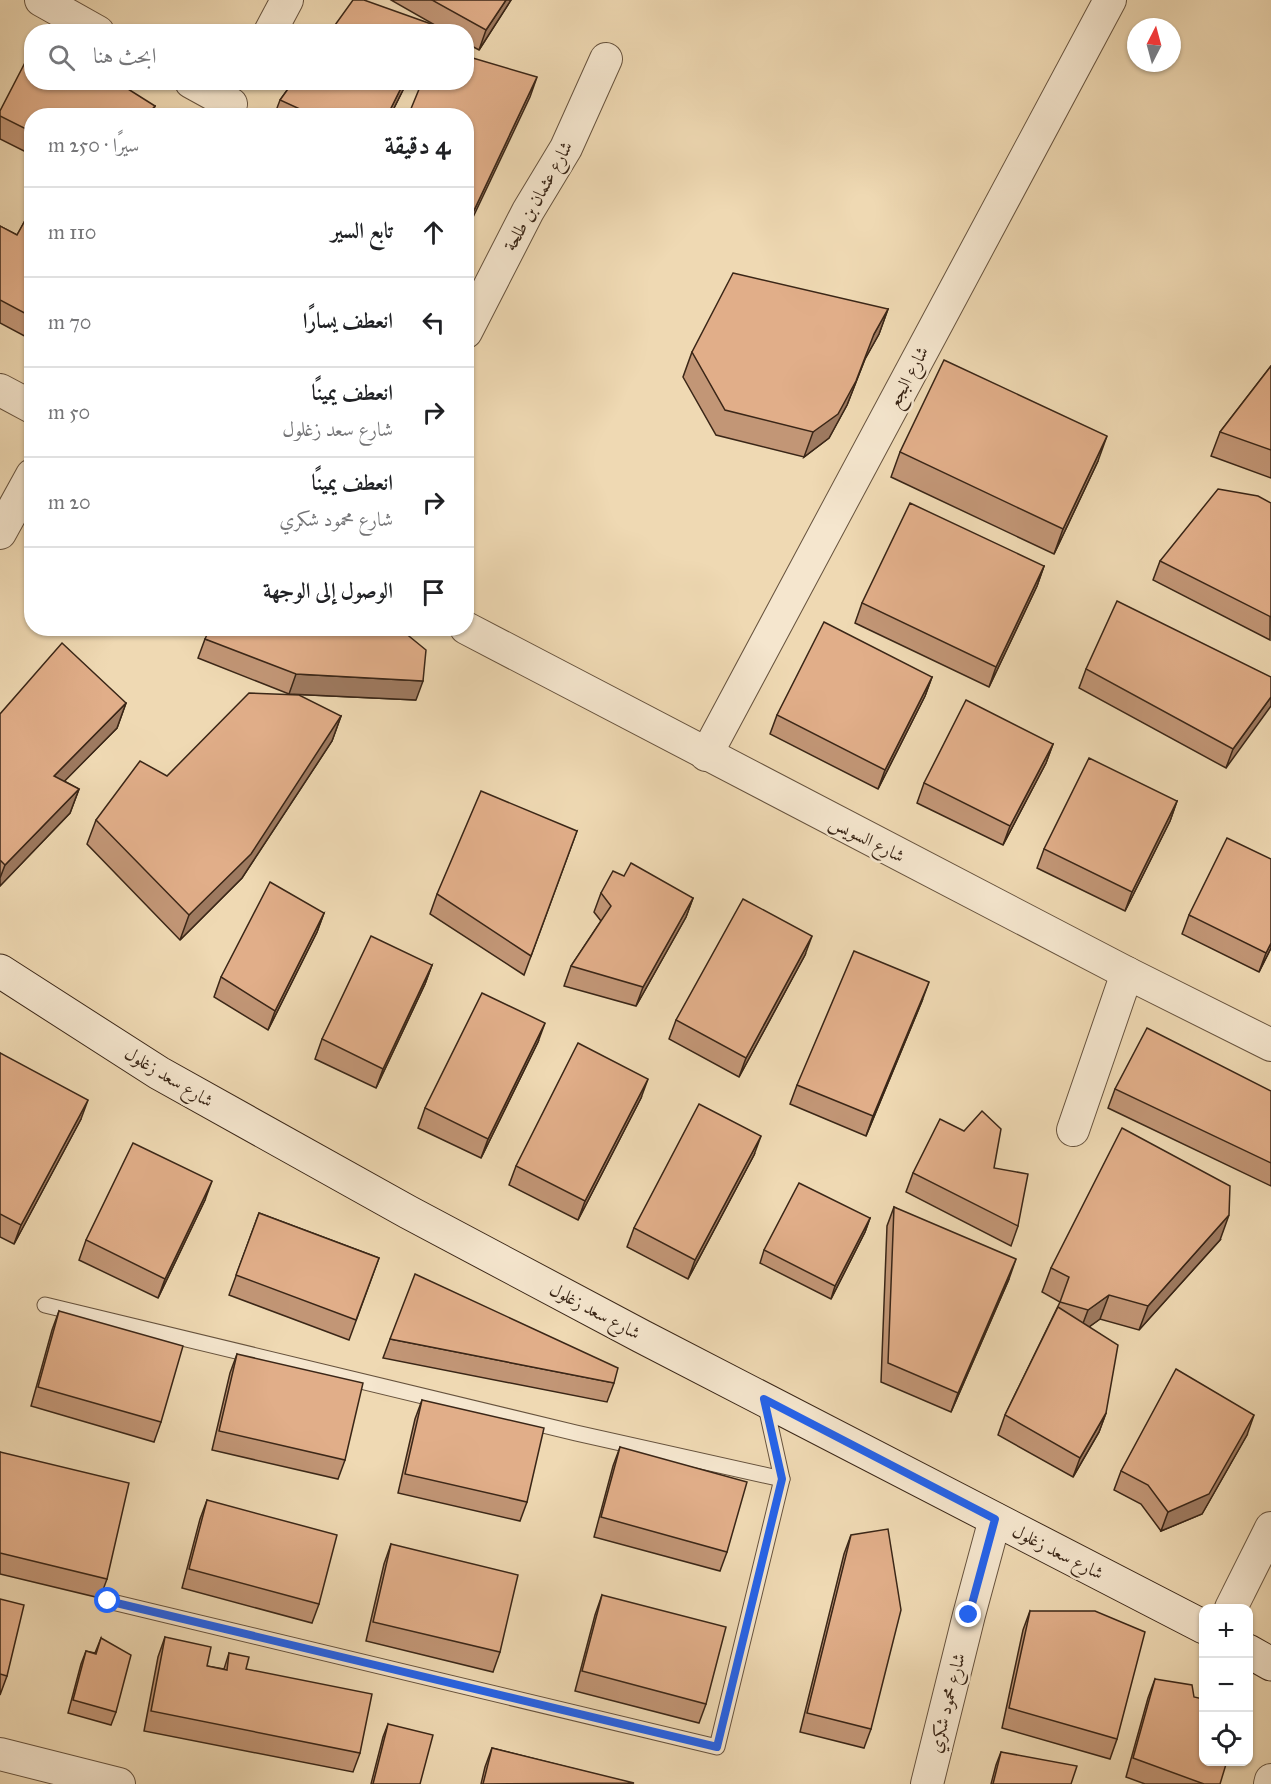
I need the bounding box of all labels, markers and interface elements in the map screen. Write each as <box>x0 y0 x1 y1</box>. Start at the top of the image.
north arrow <box>1127 18 1181 72</box>
search box <box>24 24 474 90</box>
icon: search <box>45 41 78 74</box>
text: ابحث هنا <box>93 42 156 69</box>
text: 4 دقيقة <box>385 129 450 161</box>
text: سيرًا · 250 m <box>48 133 139 157</box>
street label: شارع عثمان بن طلحة <box>499 137 581 257</box>
icon: ahead <box>417 216 450 249</box>
text: تابع السير <box>331 217 393 244</box>
text: 110 m <box>48 220 96 244</box>
icon: left <box>417 306 450 339</box>
text: انعطف يسارًا <box>303 307 393 334</box>
text: 70 m <box>48 310 91 334</box>
street label: شارع البجع <box>883 343 938 414</box>
text: انعطف يمينًا <box>312 379 393 406</box>
icon: right <box>417 396 450 429</box>
text: 50 m <box>48 400 90 424</box>
text: شارع سعد زغلول <box>282 417 393 441</box>
text: انعطف يمينًا <box>312 469 393 496</box>
icon: right <box>417 486 450 519</box>
text: 20 m <box>48 490 91 514</box>
text: شارع محمود شكري <box>279 507 393 531</box>
icon: arrive <box>417 576 450 609</box>
text: الوصول إلى الوجهة <box>263 577 393 604</box>
street label: شارع السويس <box>824 811 908 871</box>
street label: شارع سعد زغلول <box>119 1042 217 1116</box>
street label: شارع سعد زغلول <box>544 1278 644 1348</box>
street label: شارع سعد زغلول <box>1007 1520 1107 1588</box>
route start <box>94 1587 120 1613</box>
route end <box>955 1601 981 1627</box>
map controls <box>1199 1604 1253 1766</box>
button: + <box>1199 1604 1253 1658</box>
street label: شارع محمود شكري <box>924 1651 974 1756</box>
button: − <box>1199 1658 1253 1712</box>
button: locate <box>1199 1712 1253 1766</box>

